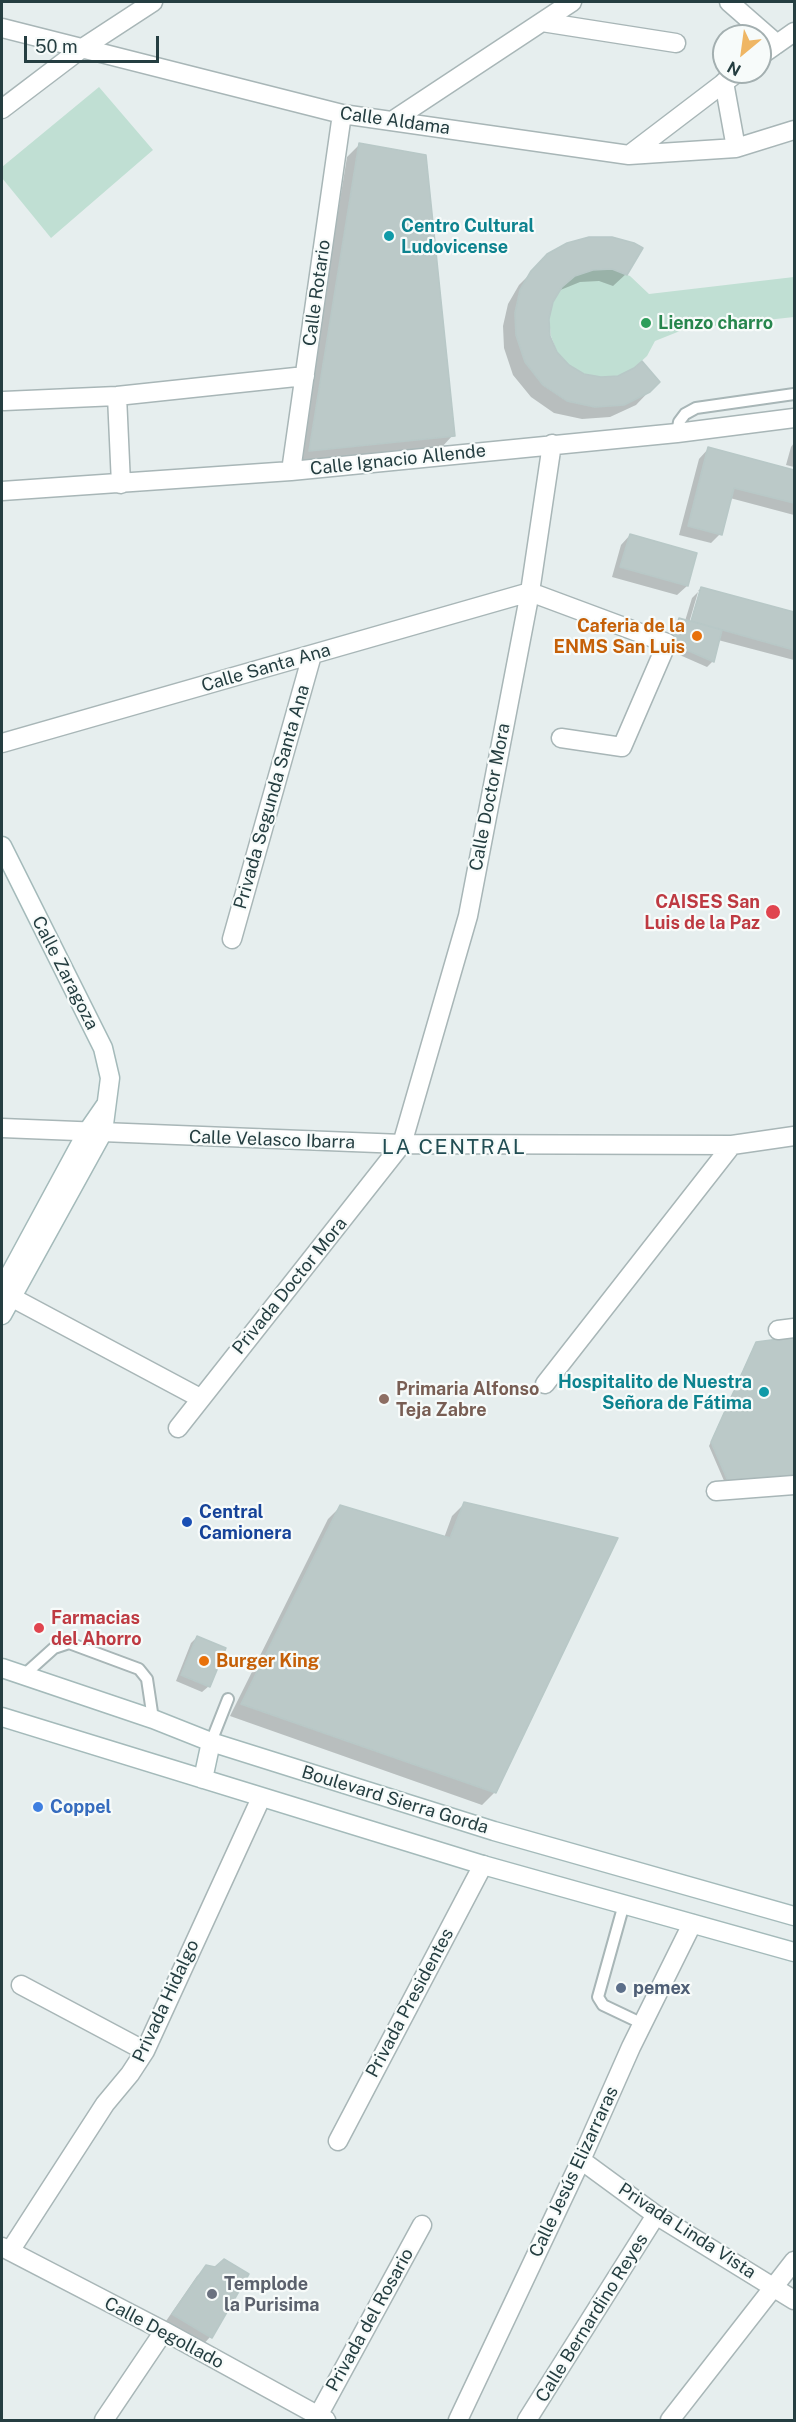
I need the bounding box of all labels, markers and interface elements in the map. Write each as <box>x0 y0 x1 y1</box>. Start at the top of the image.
scale bar <box>27 24 162 62</box>
north arrow <box>712 24 772 84</box>
text: 50 m <box>35 36 78 57</box>
text: N <box>724 57 744 80</box>
street label: Calle Aldama <box>339 103 451 139</box>
place label: Centro Cultural Ludovicense <box>401 215 534 258</box>
marker: Centro Cultural Ludovicense <box>382 229 396 243</box>
street label: Calle Rotario <box>299 238 335 348</box>
place label: Lienzo charro <box>658 312 773 334</box>
marker: Lienzo charro <box>639 316 653 330</box>
street label: Calle Ignacio Allende <box>309 440 487 480</box>
place label: Caferia de la ENMS San Luis <box>554 615 685 658</box>
marker: Caferia de la ENMS San Luis <box>690 629 704 643</box>
street label: Calle Santa Ana <box>199 639 333 697</box>
street label: Privada Segunda Santa Ana <box>230 682 314 912</box>
street label: Calle Doctor Mora <box>465 721 515 873</box>
place label: CAISES San Luis de la Paz <box>644 891 760 934</box>
marker: CAISES San Luis de la Paz <box>764 903 782 921</box>
street label: Calle Zaragoza <box>27 913 103 1033</box>
street label: Calle Velasco Ibarra <box>188 1126 356 1154</box>
district label: LA CENTRAL <box>382 1135 526 1161</box>
street label: Privada Doctor Mora <box>228 1213 352 1359</box>
place label: Hospitalito de Nuestra Señora de Fátima <box>558 1371 752 1414</box>
place label: Primaria Alfonso Teja Zabre <box>396 1378 539 1420</box>
marker: Hospitalito de Nuestra Señora de Fátima <box>757 1385 771 1399</box>
marker: Primaria Alfonso Teja Zabre <box>377 1392 391 1406</box>
place label: Central Camionera <box>199 1501 292 1544</box>
marker: Central Camionera <box>180 1515 194 1529</box>
place label: Farmacias del Ahorro <box>51 1607 142 1650</box>
marker: Farmacias del Ahorro <box>32 1621 46 1635</box>
place label: Burger King <box>216 1650 319 1672</box>
marker: Burger King <box>197 1654 211 1668</box>
street label: Boulevard Sierra Gorda <box>299 1761 491 1839</box>
place label: Coppel <box>50 1796 111 1818</box>
marker: Coppel <box>31 1800 45 1814</box>
street label: Privada Presidentes <box>362 1925 458 2081</box>
street label: Privada Hidalgo <box>128 1936 204 2066</box>
place label: pemex <box>633 1977 691 1999</box>
marker: pemex <box>614 1981 628 1995</box>
street label: Calle Jesús Elizarraras <box>525 2083 623 2261</box>
street label: Privada Linda Vista <box>614 2178 760 2284</box>
street label: Calle Bernardino Reyes <box>531 2230 653 2406</box>
street label: Privada del Rosario <box>322 2245 418 2395</box>
place label: Templode la Purisima <box>224 2273 319 2316</box>
marker: Templode la Purisima <box>205 2287 219 2301</box>
street label: Calle Degollado <box>101 2292 227 2374</box>

